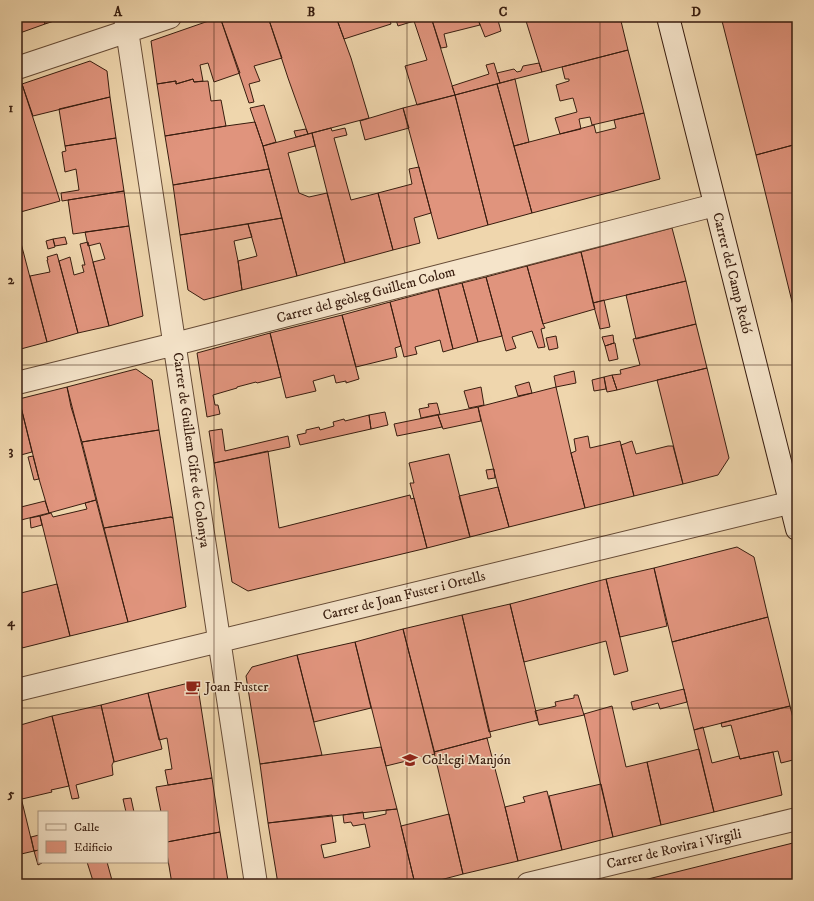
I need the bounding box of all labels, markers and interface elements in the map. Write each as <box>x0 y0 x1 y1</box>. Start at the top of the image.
text: A <box>113 4 123 20</box>
text: B <box>307 4 315 20</box>
text: C <box>499 4 508 20</box>
text: D <box>691 4 701 20</box>
text: 1 <box>9 100 14 116</box>
street label: Carrer del Camp Redó <box>708 211 756 336</box>
street label: Carrer del geòleg Guillem Colom <box>275 262 458 328</box>
text: 2 <box>8 272 15 288</box>
street label: Carrer de Guillem Cifre de Colonya <box>168 351 214 549</box>
text: 3 <box>9 443 14 459</box>
street label: Carrer de Joan Fuster i Ortells <box>321 567 488 625</box>
text: 4 <box>6 614 15 631</box>
cafe icon: Joan Fuster <box>184 678 202 696</box>
place label: Joan Fuster <box>203 678 269 696</box>
school or university icon: Col·legi Manjón <box>401 751 419 769</box>
place label: Col·legi Manjón <box>422 751 512 769</box>
text: 5 <box>7 786 15 802</box>
legend <box>38 811 168 863</box>
text: Calle <box>74 820 99 835</box>
street label: Carrer de Rovira i Virgili <box>605 825 744 873</box>
text: Edificio <box>74 840 113 855</box>

